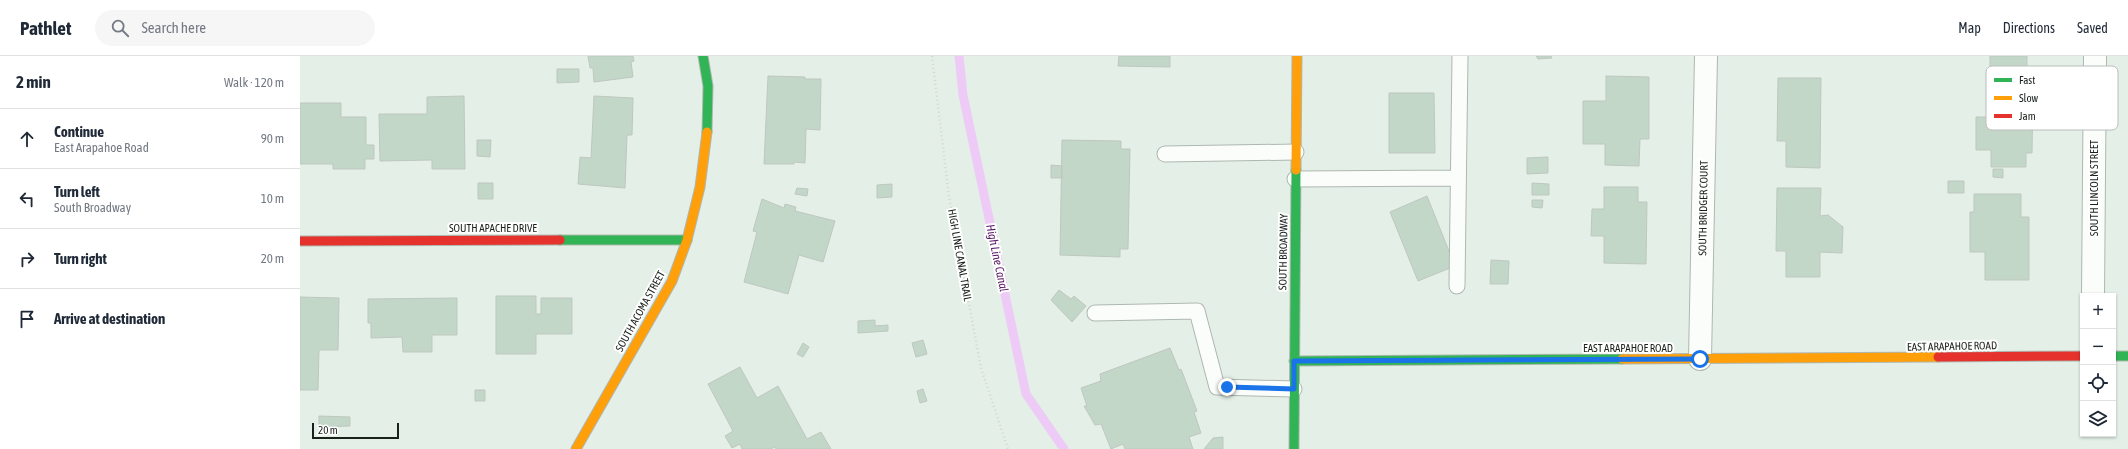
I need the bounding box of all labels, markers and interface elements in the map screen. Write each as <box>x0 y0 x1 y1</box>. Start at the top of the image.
search box <box>95 10 375 46</box>
text: Pathlet <box>20 17 71 39</box>
icon: search <box>109 17 131 39</box>
text: Search here <box>141 19 206 36</box>
text: Map <box>1958 20 1981 36</box>
text: Directions <box>2003 20 2055 36</box>
text: Saved <box>2077 20 2108 36</box>
legend <box>1986 66 2118 130</box>
text: 2 min <box>16 72 51 92</box>
text: Fast <box>2019 74 2035 86</box>
text: Walk · 120 m <box>224 75 284 90</box>
text: Slow <box>2019 92 2038 104</box>
text: Jam <box>2019 110 2036 122</box>
text: Continue <box>54 123 104 140</box>
icon: ahead <box>16 128 38 150</box>
text: 90 m <box>261 131 284 146</box>
text: East Arapahoe Road <box>54 140 149 155</box>
street label: SOUTH LINCOLN STREET <box>2088 140 2100 236</box>
street label: SOUTH BRIDGER COURT <box>1696 160 1710 256</box>
text: Turn left <box>54 183 100 200</box>
icon: left <box>16 188 38 210</box>
text: 10 m <box>261 191 284 206</box>
text: South Broadway <box>54 200 131 215</box>
street label: HIGH LINE CANAL TRAIL <box>946 208 974 303</box>
street label: SOUTH BROADWAY <box>1276 214 1290 290</box>
street label: SOUTH APACHE DRIVE <box>449 222 537 234</box>
water label: High Line Canal <box>983 223 1011 293</box>
icon: right <box>16 248 38 270</box>
text: Turn right <box>54 250 107 267</box>
text: 20 m <box>261 251 284 266</box>
street label: SOUTH ACOMA STREET <box>613 268 667 353</box>
map controls <box>2080 293 2116 437</box>
button: + <box>2080 293 2116 329</box>
icon: arrive <box>16 308 38 330</box>
text: Arrive at destination <box>54 310 165 327</box>
button: − <box>2080 329 2116 365</box>
street label: EAST ARAPAHOE ROAD <box>1907 339 1997 353</box>
street label: EAST ARAPAHOE ROAD <box>1583 342 1673 354</box>
route start <box>1691 350 1709 368</box>
button: locate <box>2080 365 2116 401</box>
route end <box>1218 378 1236 396</box>
button: layers <box>2080 401 2116 437</box>
scale bar <box>312 421 399 440</box>
text: 20 m <box>318 424 338 436</box>

